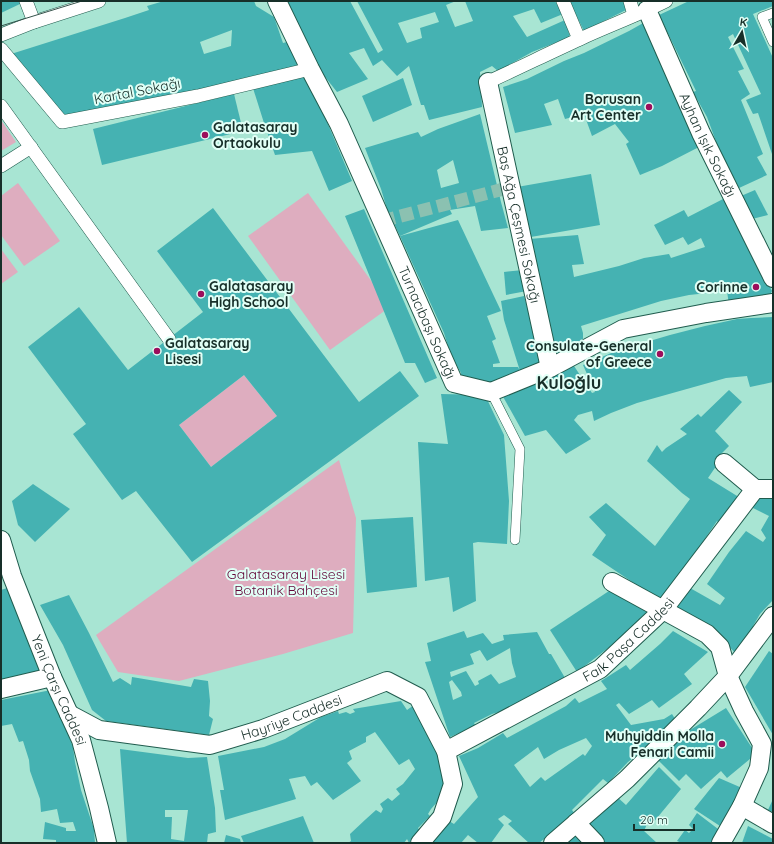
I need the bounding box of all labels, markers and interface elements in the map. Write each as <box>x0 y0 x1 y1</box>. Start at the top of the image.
north arrow <box>722 12 762 52</box>
text: K <box>739 15 748 30</box>
street label: Kartal Sokağı <box>92 74 182 108</box>
place label: Borusan Art Center <box>571 90 641 124</box>
street label: Ayhan Işık Sokağı <box>675 90 740 200</box>
marker: Borusan Art Center <box>644 102 654 112</box>
place label: Galatasaray Ortaokulu <box>213 118 297 152</box>
marker: Galatasaray Ortaokulu <box>200 130 210 140</box>
street label: Baş Ağa Çeşmesi Sokağı <box>493 145 545 305</box>
street label: Turnacıbaşı Sokağı <box>394 263 460 382</box>
place label: Galatasaray High School <box>209 277 293 311</box>
place label: Corinne <box>696 278 748 296</box>
marker: Corinne <box>751 282 761 292</box>
marker: Galatasaray High School <box>196 289 206 299</box>
place label: Galatasaray Lisesi <box>165 334 249 368</box>
place label: Consulate-General of Greece <box>526 337 652 371</box>
marker: Galatasaray Lisesi <box>152 346 162 356</box>
marker: Consulate-General of Greece <box>655 349 665 359</box>
district label: Kuloğlu <box>537 371 601 394</box>
park label: Galatasaray Lisesi Botanik Bahçesi <box>227 565 345 599</box>
street label: Faik Paşa Caddesi <box>579 594 678 686</box>
street label: Yeni Çarşı Caddesi <box>27 632 91 747</box>
street label: Hayriye Caddesi <box>239 690 345 744</box>
place label: Muhyiddin Molla Fenari Camii <box>605 727 714 761</box>
marker: Muhyiddin Molla Fenari Camii <box>717 739 727 749</box>
scale bar <box>634 806 694 832</box>
text: 20 m <box>640 812 668 827</box>

